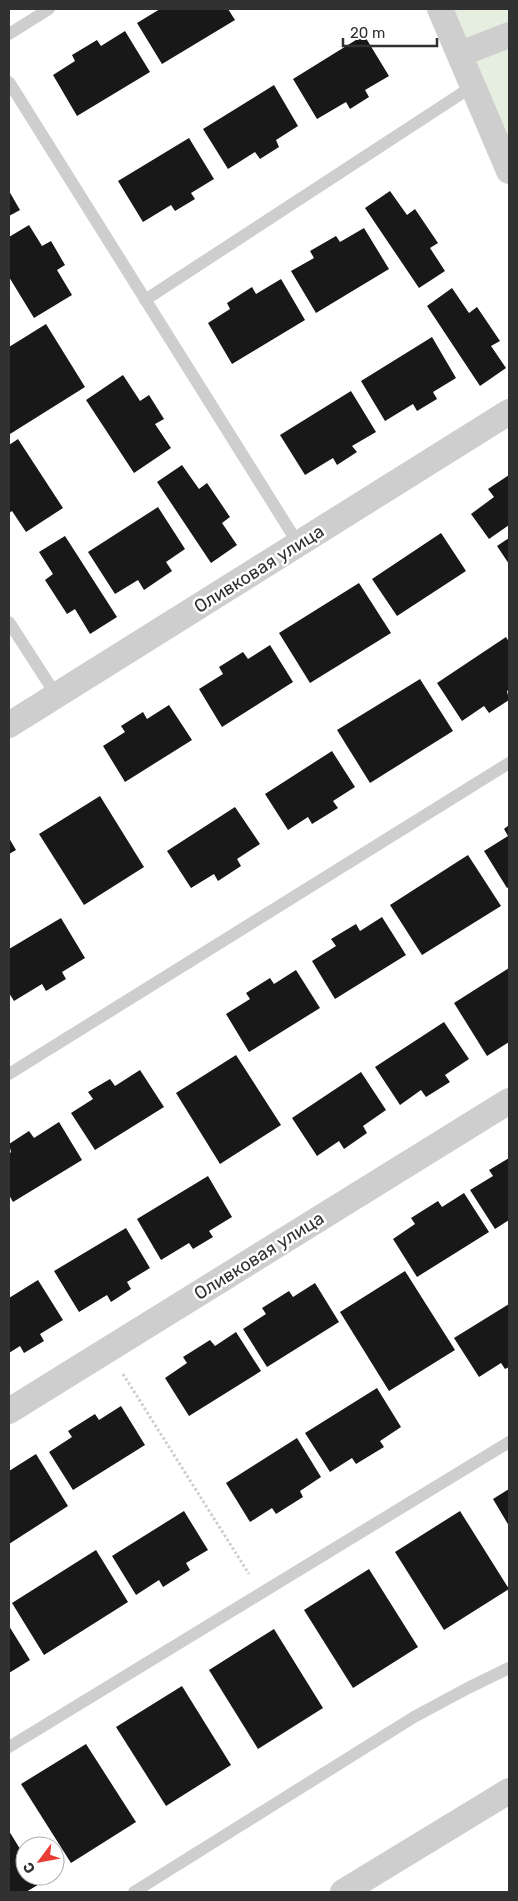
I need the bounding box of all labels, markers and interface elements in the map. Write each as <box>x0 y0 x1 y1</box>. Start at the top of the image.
scale bar <box>343 15 437 47</box>
text: 20 m <box>350 24 385 42</box>
street label: Оливковая улица <box>190 520 328 618</box>
street label: Оливковая улица <box>190 1207 328 1305</box>
north arrow <box>15 1836 65 1886</box>
text: С <box>19 1859 39 1876</box>

